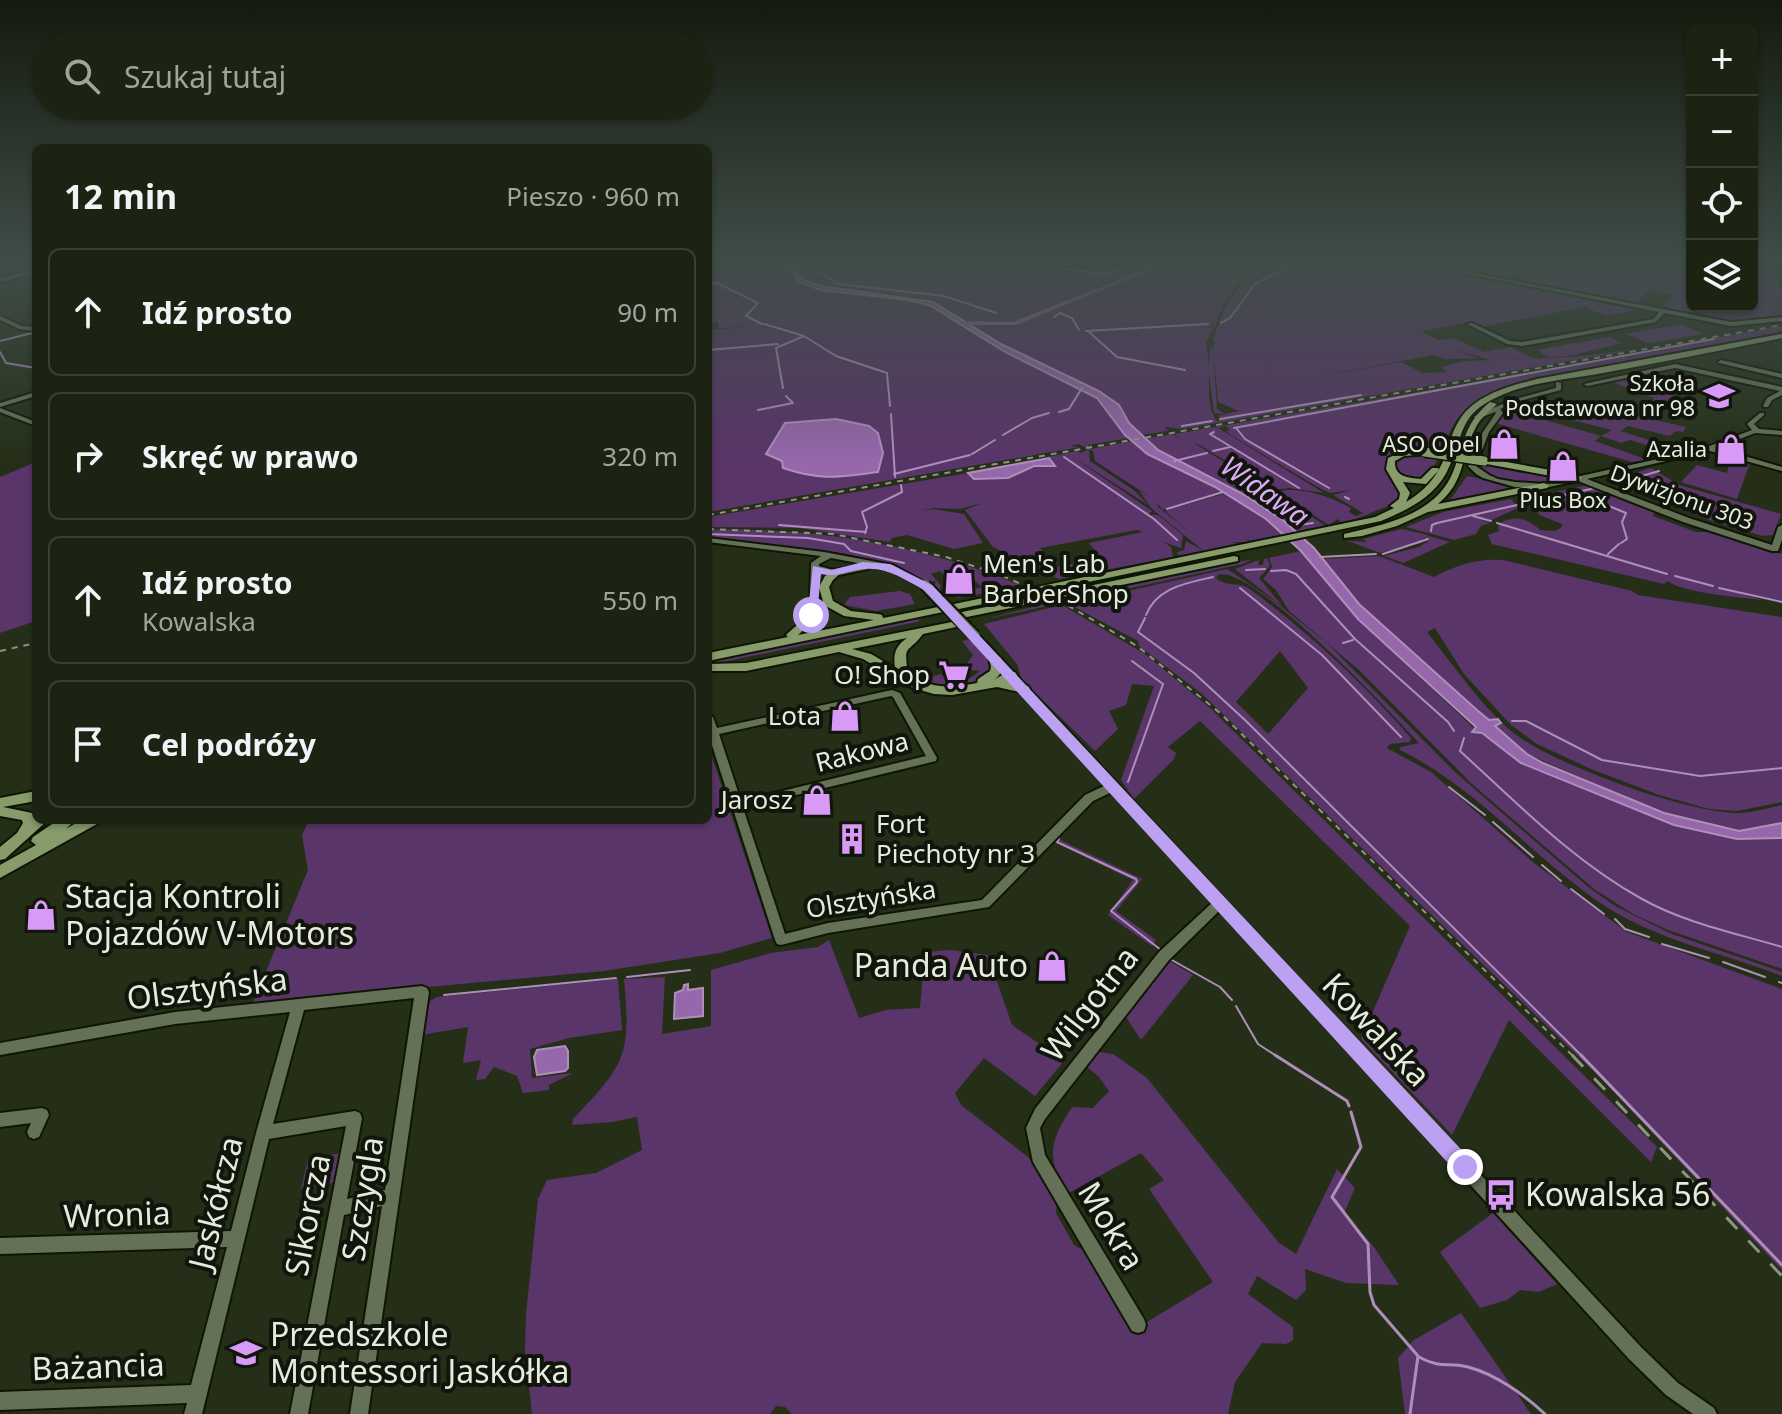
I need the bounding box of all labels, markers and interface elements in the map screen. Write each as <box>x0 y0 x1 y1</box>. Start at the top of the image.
map controls <box>1686 24 1758 312</box>
button: + <box>1686 24 1758 96</box>
search box <box>32 32 712 120</box>
icon: search <box>60 54 104 98</box>
text: Szukaj tutaj <box>124 56 286 97</box>
button: − <box>1686 96 1758 168</box>
button: locate <box>1686 168 1758 240</box>
text: 12 min <box>64 173 177 219</box>
text: Pieszo · 960 m <box>506 178 680 214</box>
button: layers <box>1686 240 1758 312</box>
icon: ahead <box>66 290 110 334</box>
text: Idź prosto <box>142 292 293 333</box>
text: 90 m <box>617 294 678 330</box>
place label: Szkoła Podstawowa nr 98 <box>1505 367 1695 422</box>
school or university icon: Szkoła Podstawowa nr 98 <box>1702 379 1736 413</box>
shop icon: ASO Opel <box>1487 427 1521 461</box>
place label: ASO Opel <box>1382 428 1480 458</box>
shop icon: Azalia <box>1714 432 1748 466</box>
place label: Azalia <box>1647 433 1707 463</box>
icon: right <box>66 434 110 478</box>
text: Skręć w prawo <box>142 436 359 477</box>
text: 320 m <box>602 438 678 474</box>
water label: Widawa <box>1214 446 1317 534</box>
shop icon: Plus Box <box>1546 449 1580 483</box>
street label: Dywizjonu 303 <box>1607 456 1758 536</box>
place label: Plus Box <box>1519 484 1607 514</box>
place label: Men's Lab BarberShop <box>983 545 1129 611</box>
text: Idź prosto <box>142 562 293 603</box>
shop icon: Men's Lab BarberShop <box>942 562 976 596</box>
icon: ahead <box>66 578 110 622</box>
text: 550 m <box>602 582 678 618</box>
route start <box>793 597 829 633</box>
text: Kowalska <box>142 603 256 639</box>
place label: O! Shop <box>834 656 930 692</box>
supermarket icon: O! Shop <box>937 658 971 692</box>
place label: Lota <box>768 697 821 733</box>
shop icon: Lota <box>828 699 862 733</box>
icon: arrive <box>66 722 110 766</box>
street label: Rakowa <box>811 722 912 780</box>
text: Cel podróży <box>142 724 316 765</box>
place label: Jarosz <box>718 781 793 817</box>
shop icon: Jarosz <box>800 783 834 817</box>
place label: Fort Piechoty nr 3 <box>876 805 1035 871</box>
building icon: Fort Piechoty nr 3 <box>835 822 869 856</box>
street label: Olsztyńska <box>803 870 939 926</box>
place label: Stacja Kontroli Pojazdów V-Motors <box>65 874 354 954</box>
shop icon: Stacja Kontroli Pojazdów V-Motors <box>24 898 58 932</box>
street label: Wilgotna <box>1030 937 1147 1069</box>
place label: Panda Auto <box>854 943 1028 986</box>
shop icon: Panda Auto <box>1035 949 1069 983</box>
street label: Olsztyńska <box>124 956 290 1019</box>
street label: Kowalska <box>1314 963 1441 1095</box>
street label: Jaskółcza <box>177 1132 252 1276</box>
street label: Szczygla <box>330 1134 393 1264</box>
route end <box>1447 1149 1483 1185</box>
street label: Sikorcza <box>274 1150 339 1279</box>
place label: Kowalska 56 <box>1525 1172 1710 1215</box>
street label: Mokra <box>1069 1173 1155 1277</box>
bus stop icon: Kowalska 56 <box>1484 1178 1518 1212</box>
street label: Wronia <box>63 1190 171 1237</box>
place label: Przedszkole Montessori Jaskółka <box>270 1312 569 1392</box>
school or university icon: Przedszkole Montessori Jaskółka <box>229 1336 263 1370</box>
street label: Bażancia <box>31 1342 165 1389</box>

